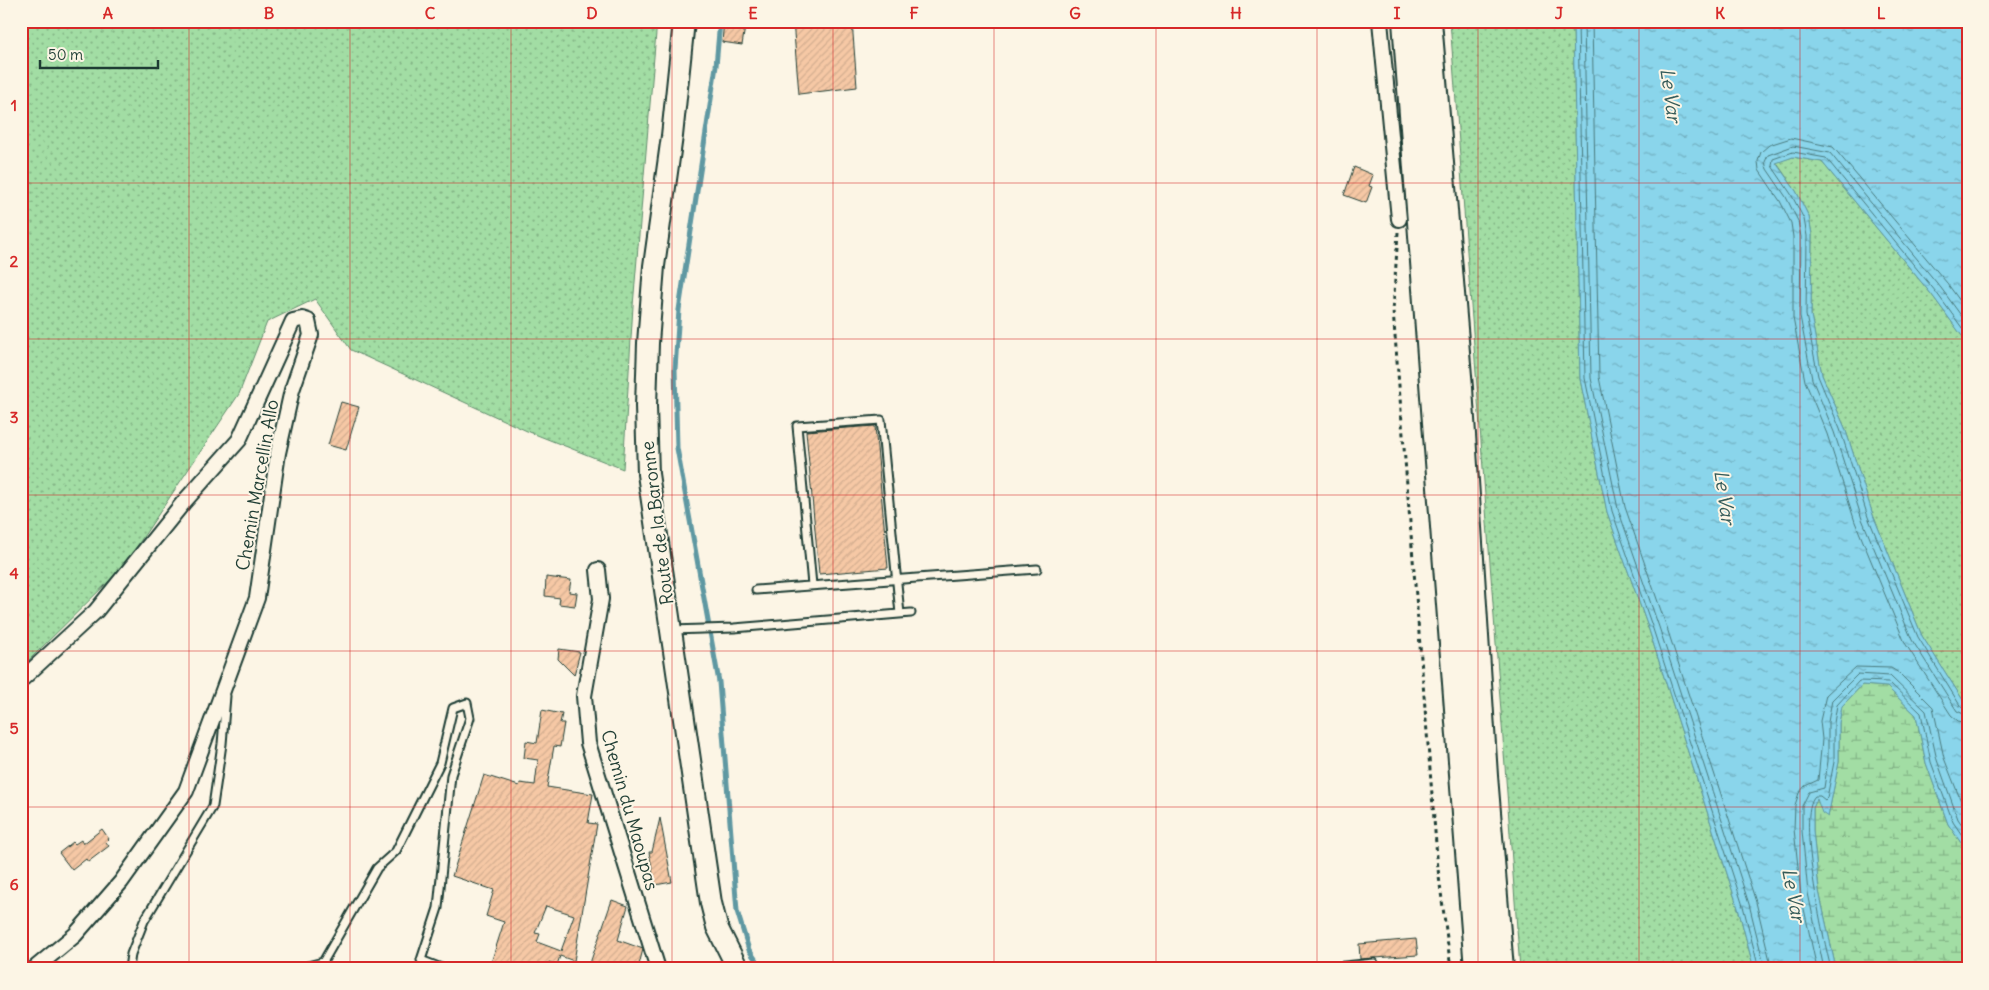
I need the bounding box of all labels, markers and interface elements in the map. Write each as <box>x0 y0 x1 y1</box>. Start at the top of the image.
text: A <box>103 3 113 23</box>
text: B <box>264 3 275 23</box>
text: C <box>425 3 436 23</box>
text: D <box>586 3 598 23</box>
text: E <box>748 3 758 23</box>
text: F <box>909 3 919 23</box>
text: G <box>1069 3 1081 23</box>
text: H <box>1230 3 1242 23</box>
text: I <box>1394 3 1401 23</box>
text: J <box>1555 3 1564 23</box>
text: K <box>1715 3 1725 23</box>
text: L <box>1877 3 1886 23</box>
scale bar <box>40 38 158 70</box>
text: 50 m <box>48 45 83 64</box>
water label: Le Var <box>1655 66 1687 126</box>
text: 1 <box>11 95 17 115</box>
text: 2 <box>10 251 19 271</box>
street label: Chemin Marcellin Allo <box>231 398 283 572</box>
text: 3 <box>9 407 19 427</box>
street label: Route de la Baronne <box>636 440 678 606</box>
water label: Le Var <box>1709 468 1741 528</box>
text: 4 <box>9 563 19 583</box>
text: 5 <box>9 718 19 738</box>
street label: Chemin du Maoupas <box>596 727 664 893</box>
water label: Le Var <box>1777 866 1811 926</box>
text: 6 <box>9 874 19 894</box>

